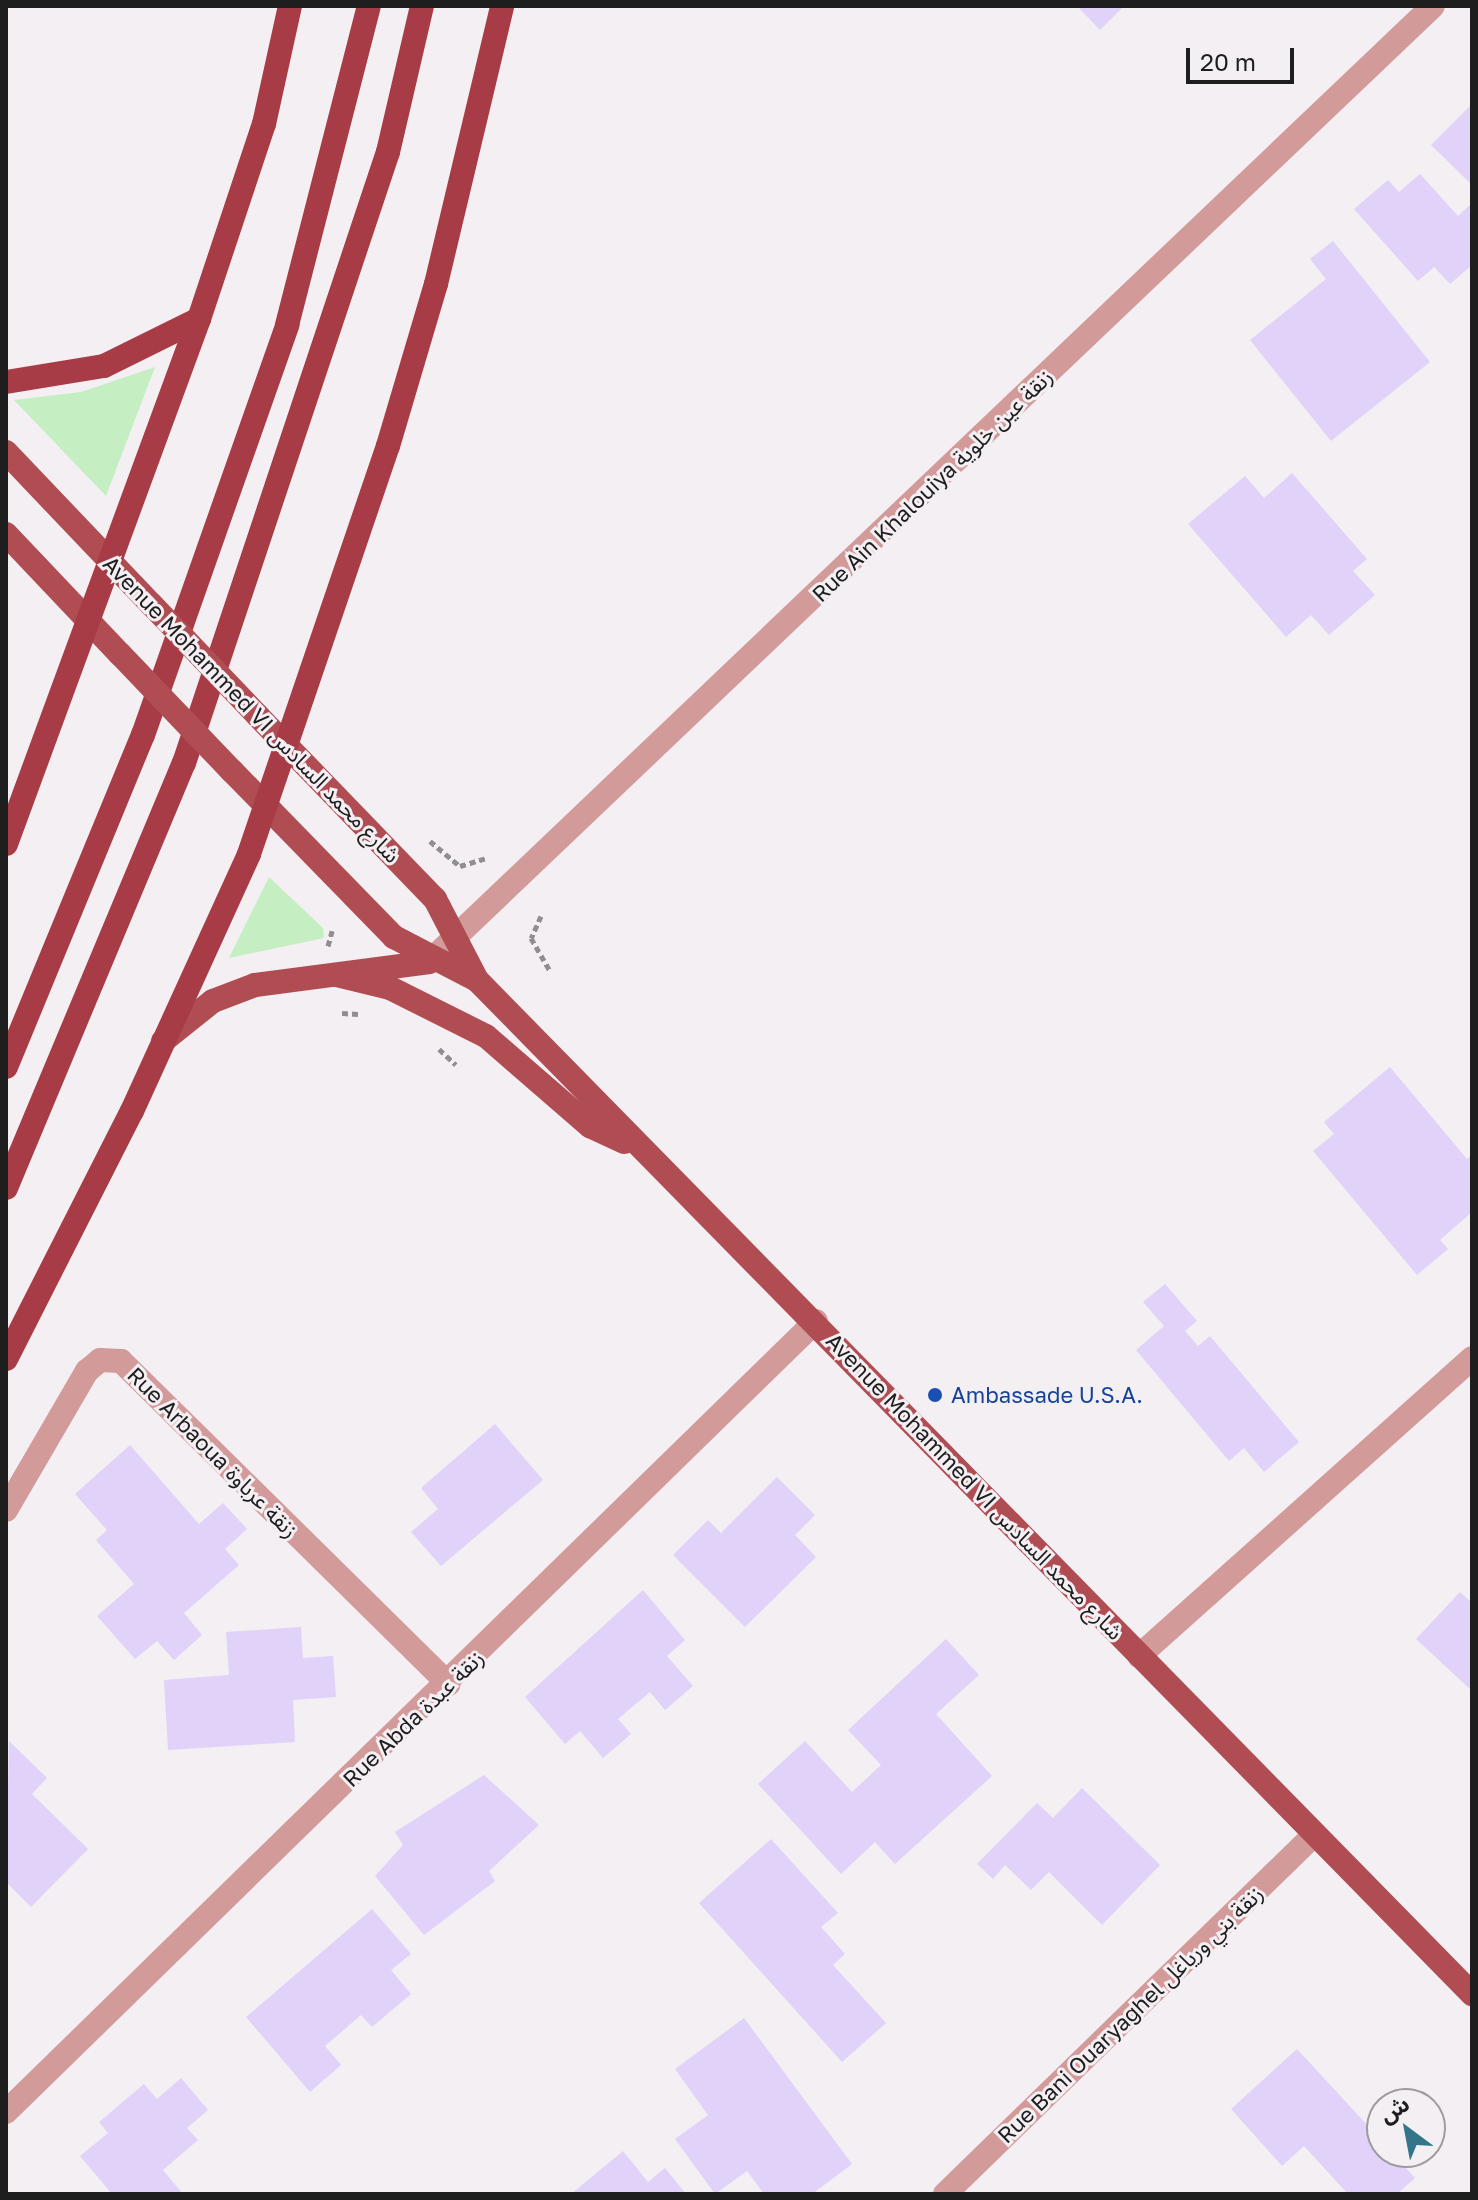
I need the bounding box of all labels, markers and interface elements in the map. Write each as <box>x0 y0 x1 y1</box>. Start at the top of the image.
scale bar <box>1190 32 1298 82</box>
text: 20 m <box>1200 47 1256 76</box>
street label: Rue Ain Khalouiya زنقة عين خلوية <box>806 363 1058 607</box>
street label: Avenue Mohammed VI شارع محمد السادس <box>98 550 406 868</box>
street label: Avenue Mohammed VI شارع محمد السادس <box>821 1327 1129 1645</box>
street label: Rue Arbaoua زنقة عرباوة <box>122 1361 304 1543</box>
place label: Ambassade U.S.A. <box>951 1382 1143 1408</box>
marker: Ambassade U.S.A. <box>926 1386 944 1404</box>
street label: Rue Abda زنقة عبدة <box>337 1644 489 1792</box>
street label: Rue Bani Ouaryaghel زنقة بني ورياغل <box>992 1880 1268 2148</box>
north arrow <box>1366 2088 1446 2168</box>
text: ش <box>1374 2089 1414 2128</box>

